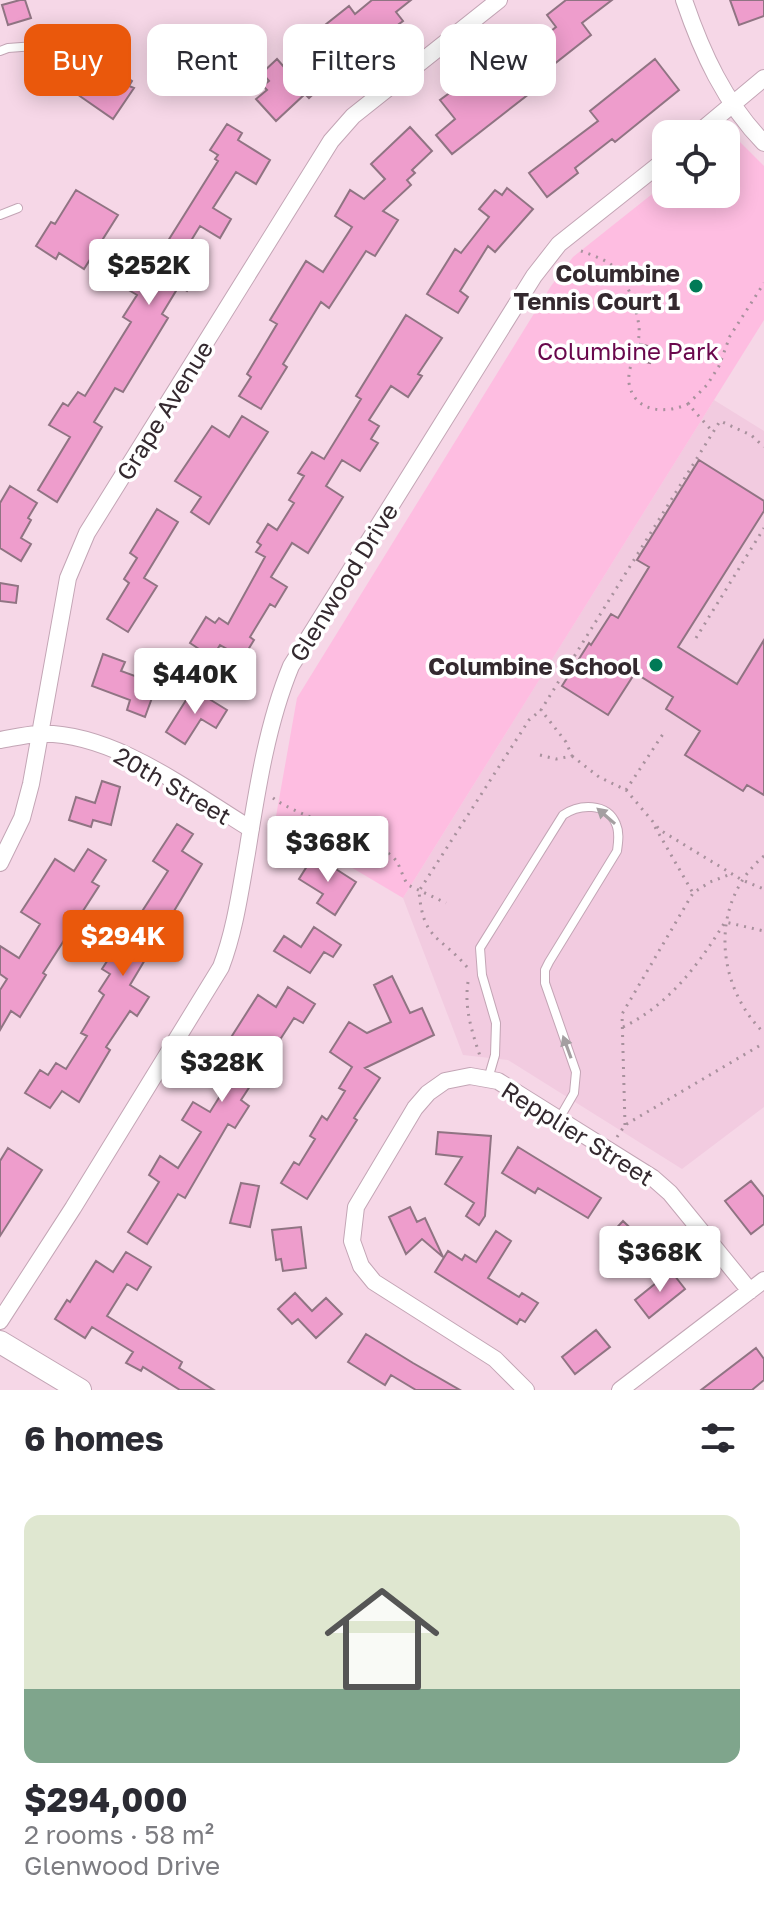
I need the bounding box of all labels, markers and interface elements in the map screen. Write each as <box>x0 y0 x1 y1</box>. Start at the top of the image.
chip: Buy <box>24 24 131 96</box>
chip: Rent <box>147 24 267 96</box>
chip: Filters <box>283 24 424 96</box>
chip: New <box>440 24 556 96</box>
map controls <box>652 120 740 208</box>
button: locate <box>652 120 740 208</box>
pin: $252K <box>93 239 205 307</box>
text: $252K <box>107 249 191 280</box>
place label: Columbine Tennis Court 1 <box>514 258 680 315</box>
marker: Columbine Tennis Court 1 <box>687 277 705 295</box>
street label: Grape Avenue <box>110 335 218 485</box>
park label: Columbine Park <box>537 336 719 365</box>
street label: Glenwood Drive <box>283 498 403 666</box>
pin: $440K <box>139 648 251 716</box>
place label: Columbine School <box>428 651 640 680</box>
marker: Columbine School <box>647 656 665 674</box>
text: $440K <box>152 658 238 689</box>
street label: 20th Street <box>109 740 237 830</box>
one-way arrow <box>596 807 616 825</box>
pin: $368K <box>272 816 384 884</box>
text: $368K <box>285 826 371 857</box>
pin: $294K <box>67 910 179 978</box>
text: $294K <box>81 920 165 951</box>
one-way arrow <box>560 1035 573 1059</box>
pin: $328K <box>166 1036 278 1104</box>
text: $328K <box>180 1046 264 1077</box>
street label: Repplier Street <box>497 1075 659 1191</box>
pin: $368K <box>604 1226 716 1294</box>
text: $368K <box>617 1236 703 1267</box>
icon: filters <box>696 1416 740 1460</box>
text: 6 homes <box>24 1418 164 1458</box>
icon: home <box>310 1567 454 1711</box>
text: $294,000 <box>24 1779 188 1819</box>
text: 2 rooms · 58 m² <box>24 1819 214 1850</box>
text: Glenwood Drive <box>24 1850 220 1881</box>

